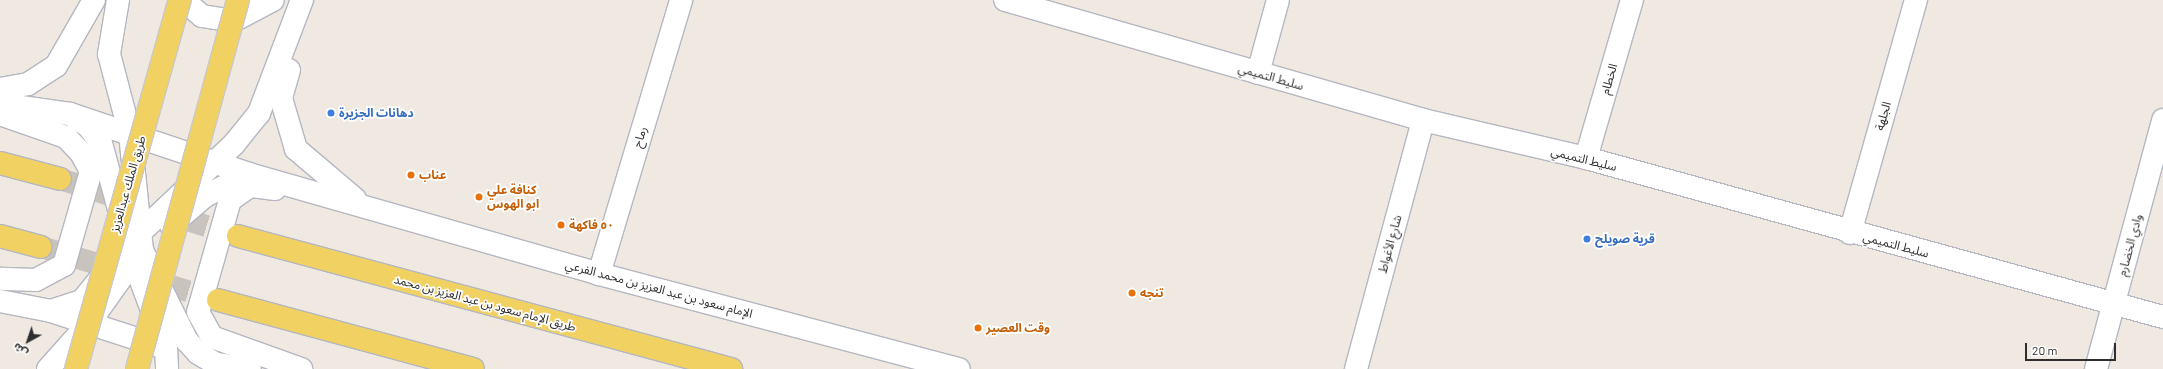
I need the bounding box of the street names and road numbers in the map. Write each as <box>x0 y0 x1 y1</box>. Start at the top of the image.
street label: سليط التميمي <box>1237 61 1305 93</box>
street label: الخطام <box>1598 62 1620 96</box>
street label: الجلهة <box>1872 100 1894 132</box>
street label: رماح <box>630 125 650 149</box>
street label: طريق الملك عبدالعزيز <box>107 134 149 234</box>
street label: سليط التميمي <box>1550 144 1618 174</box>
street label: وادي الخضارم <box>2115 212 2145 278</box>
street label: شارع الأغواط <box>1375 213 1405 275</box>
street label: سليط التميمي <box>1862 229 1930 261</box>
street label: الإمام سعود بن عبد العزيز بن محمد الفرعي <box>564 257 754 321</box>
street label: طريق الإمام سعود بن عبد العزيز بن محمد <box>392 272 578 334</box>

